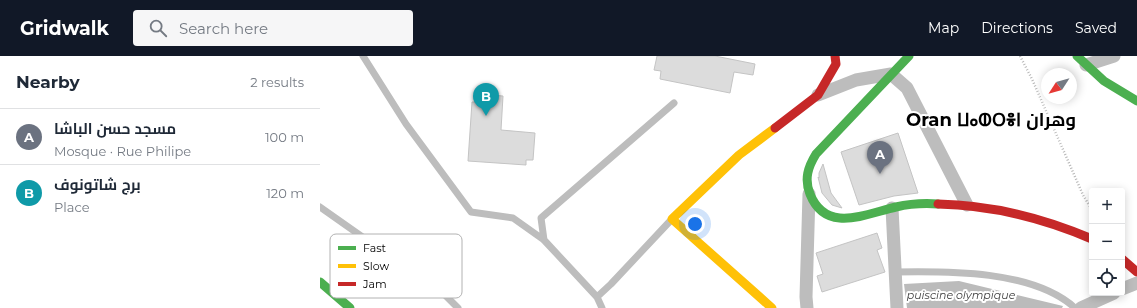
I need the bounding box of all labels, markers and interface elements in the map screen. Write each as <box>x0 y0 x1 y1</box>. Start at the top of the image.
search box <box>133 10 413 46</box>
text: Gridwalk <box>20 17 109 40</box>
icon: search <box>147 17 169 39</box>
text: Search here <box>179 19 268 38</box>
text: Map <box>928 19 959 37</box>
text: Directions <box>981 19 1053 37</box>
text: Saved <box>1075 19 1117 37</box>
north arrow <box>1041 68 1077 104</box>
text: Nearby <box>16 72 80 92</box>
text: 2 results <box>250 74 304 90</box>
pin: B <box>473 83 499 116</box>
district label: Oran ⵡⴰⵀⵔⴻⵏ وهران <box>906 109 1076 131</box>
text: مسجد حسن الباشا <box>54 119 176 138</box>
text: A <box>24 129 34 145</box>
text: 100 m <box>265 129 304 145</box>
pin: A <box>867 141 893 174</box>
text: Mosque · Rue Philipe <box>54 143 191 159</box>
text: برج شاتونوف <box>54 175 141 194</box>
text: B <box>24 185 34 201</box>
text: 120 m <box>266 185 304 201</box>
map controls <box>1089 188 1125 296</box>
button: + <box>1089 188 1125 224</box>
text: Place <box>54 199 90 215</box>
your location <box>685 214 705 234</box>
button: − <box>1089 224 1125 260</box>
legend <box>330 234 462 298</box>
text: Fast <box>363 241 387 255</box>
text: Slow <box>363 259 389 273</box>
button: locate <box>1089 260 1125 296</box>
text: Jam <box>362 277 387 291</box>
water label: puiscine olympique <box>907 288 1016 302</box>

